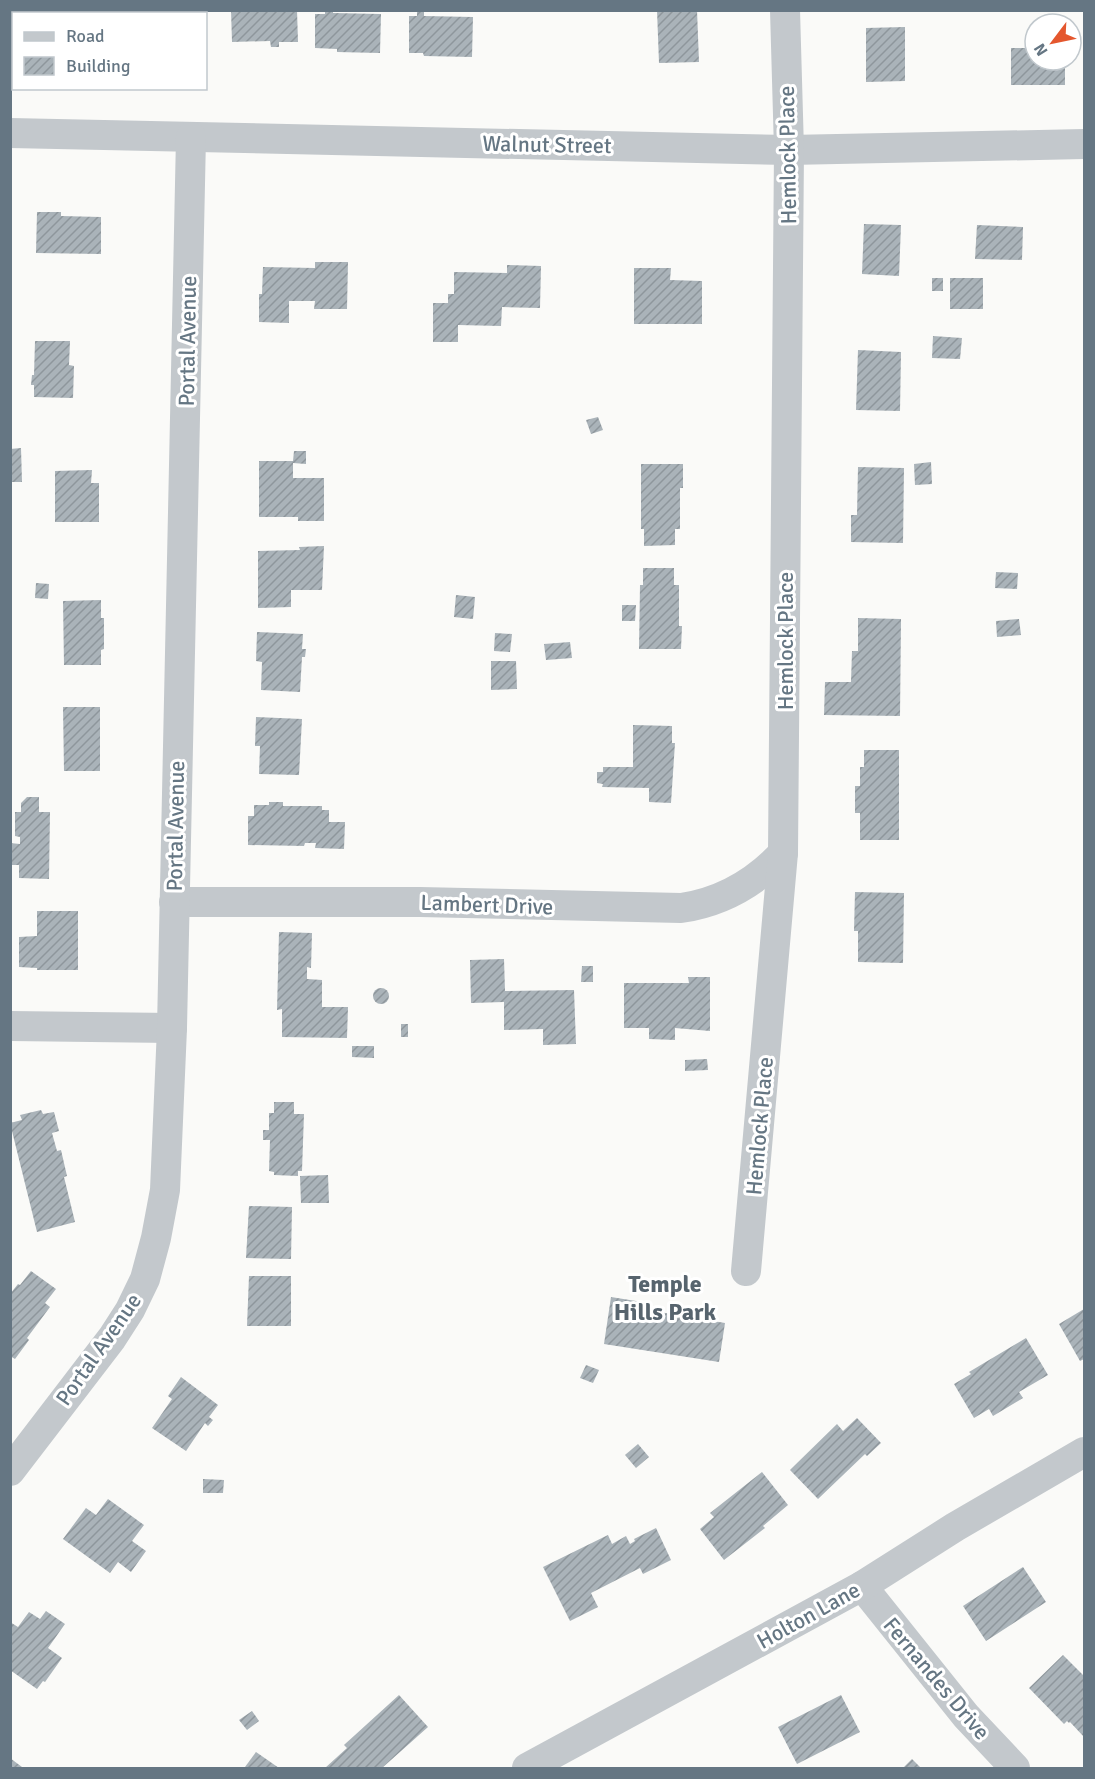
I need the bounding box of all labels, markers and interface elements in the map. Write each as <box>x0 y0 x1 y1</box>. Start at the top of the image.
legend <box>12 12 207 90</box>
north arrow <box>1023 12 1083 72</box>
text: Road <box>66 25 105 47</box>
text: N <box>1030 39 1053 59</box>
text: Building <box>66 55 130 77</box>
street label: Hemlock Place <box>773 85 802 225</box>
street label: Walnut Street <box>482 130 612 159</box>
street label: Portal Avenue <box>173 275 202 407</box>
street label: Hemlock Place <box>772 572 799 710</box>
street label: Portal Avenue <box>161 760 190 892</box>
street label: Lambert Drive <box>420 889 554 920</box>
street label: Hemlock Place <box>740 1056 779 1196</box>
district label: Temple Hills Park <box>614 1269 717 1327</box>
street label: Portal Avenue <box>50 1288 147 1411</box>
street label: Holton Lane <box>752 1576 864 1655</box>
street label: Fernandes Drive <box>878 1612 996 1745</box>

